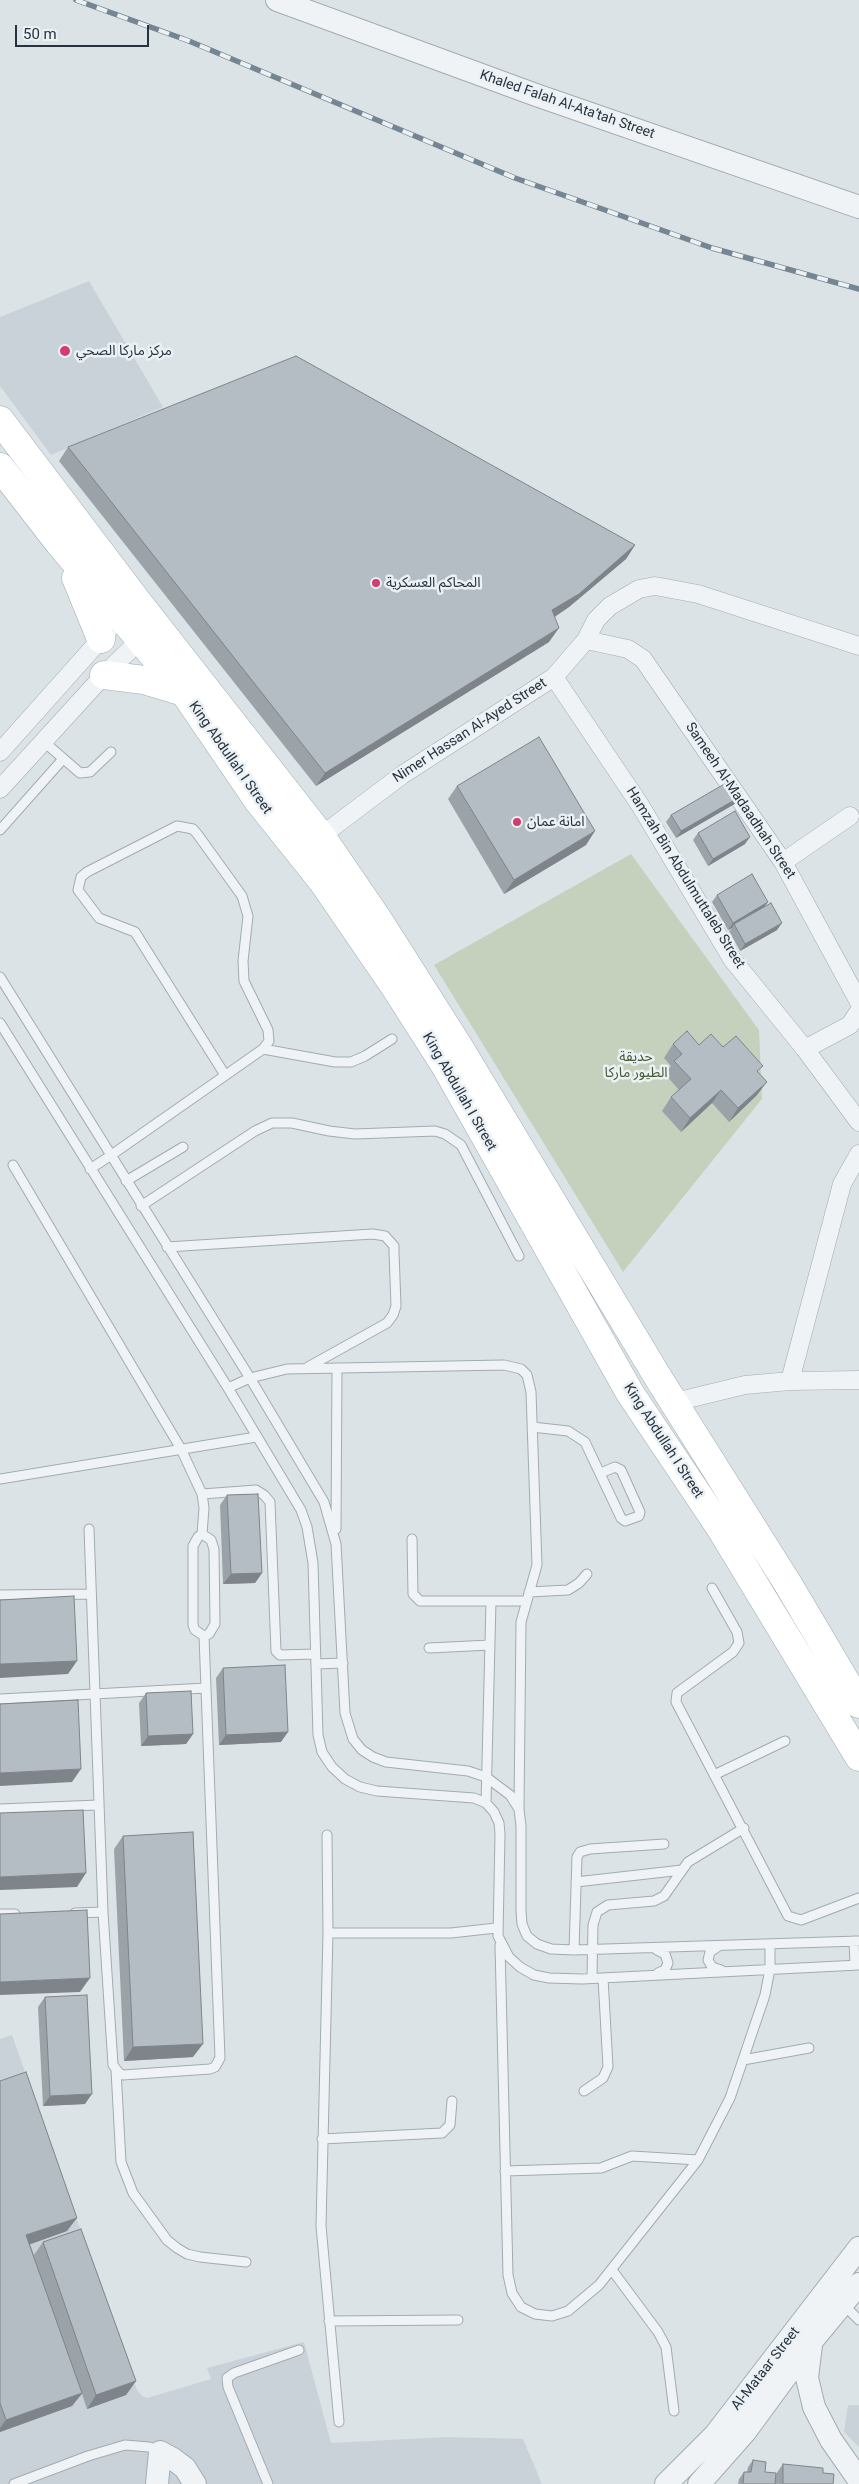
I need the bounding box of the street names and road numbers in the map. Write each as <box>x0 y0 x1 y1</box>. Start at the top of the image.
street label: Khaled Falah Al-Ata’tah Street <box>477 67 657 143</box>
street label: Nimer Hassan Al-Ayed Street <box>390 675 550 787</box>
street label: King Abdullah I Street <box>185 698 275 818</box>
street label: Sameeh Al-Madaadhah Street <box>681 720 799 882</box>
street label: Hamzah Bin Abdulmuttaleb Street <box>622 784 748 972</box>
street label: King Abdullah I Street <box>418 1030 500 1154</box>
street label: King Abdullah I Street <box>620 1380 706 1502</box>
street label: Al-Mataar Street <box>728 2324 804 2414</box>

